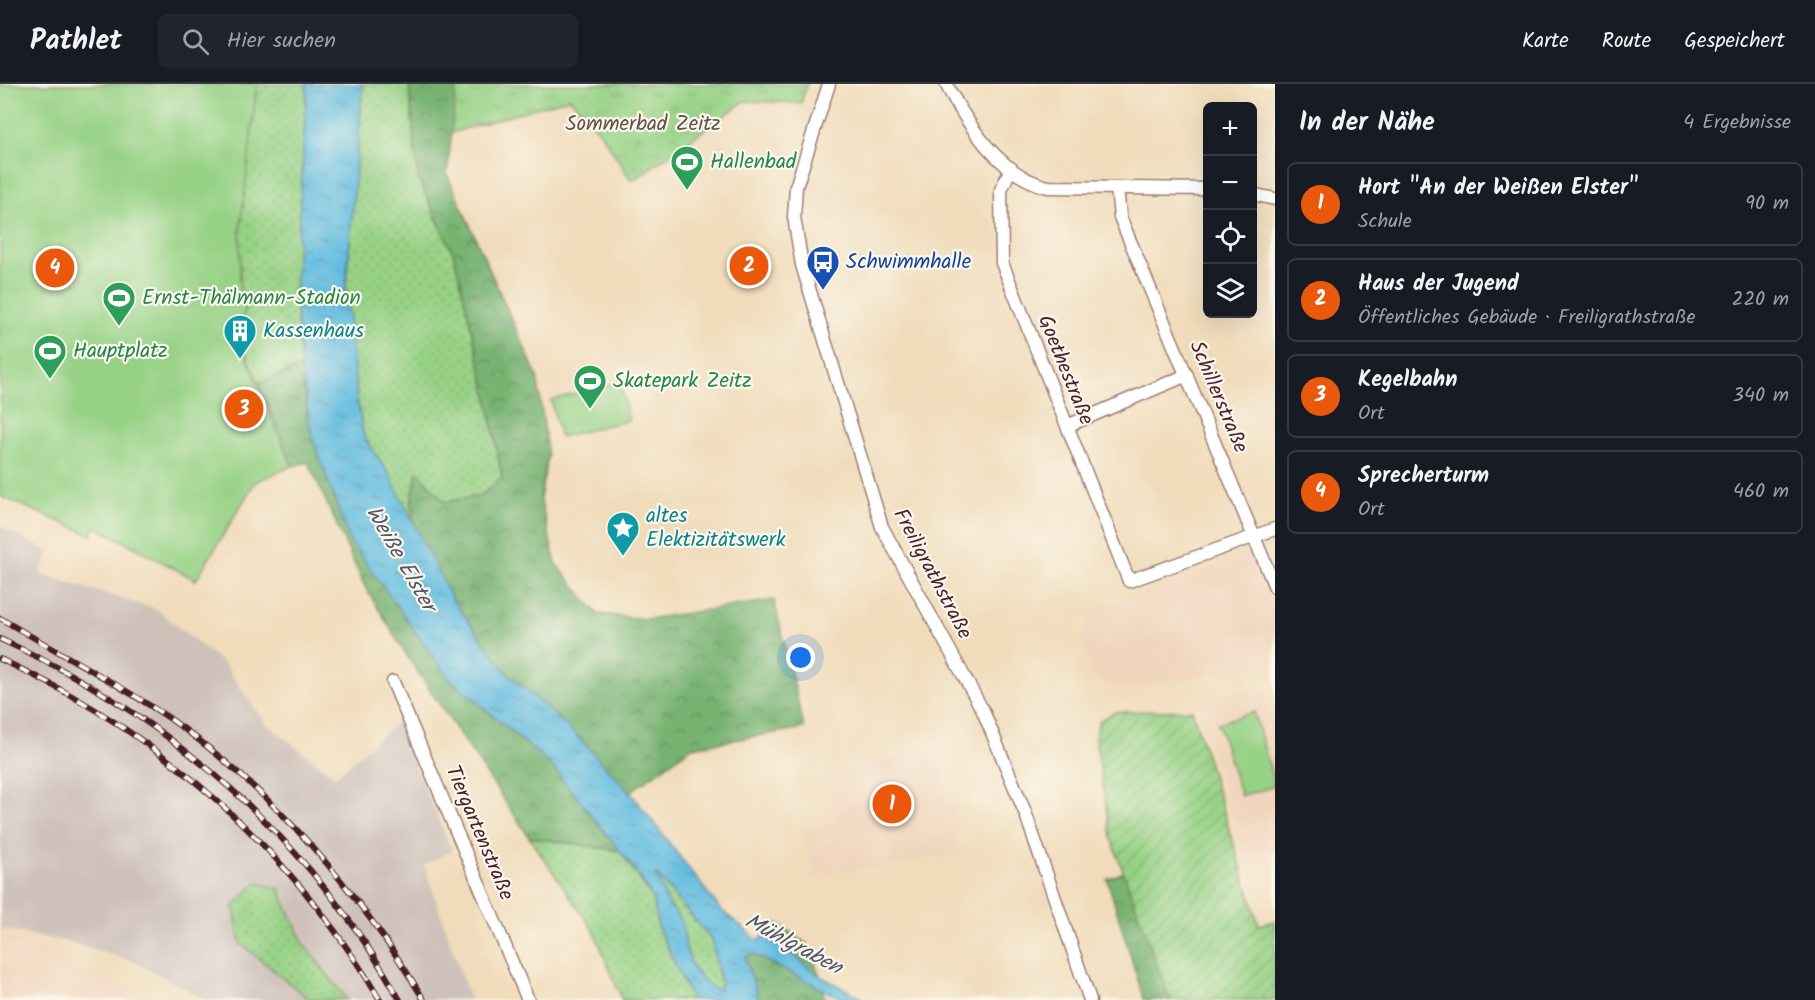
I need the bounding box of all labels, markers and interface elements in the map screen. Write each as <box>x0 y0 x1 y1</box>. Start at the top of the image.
search box <box>158 14 578 68</box>
text: Pathlet <box>30 19 122 64</box>
text: Hier suchen <box>227 24 336 59</box>
icon: search <box>179 25 212 58</box>
text: Karte <box>1522 25 1569 58</box>
text: Route <box>1602 25 1651 58</box>
text: Gespeichert <box>1684 25 1785 58</box>
map controls <box>1203 102 1257 318</box>
button: + <box>1203 102 1257 156</box>
text: In der Nähe <box>1299 102 1435 144</box>
text: 4 Ergebnisse <box>1683 107 1791 139</box>
park label: Sommerbad Zeitz <box>565 108 721 141</box>
sports icon: Hallenbad <box>669 144 705 191</box>
place label: Hallenbad <box>710 146 797 179</box>
button: − <box>1203 156 1257 210</box>
text: Hort "An der Weißen Elster" <box>1358 171 1639 206</box>
text: 1 <box>1317 188 1324 220</box>
text: 90 m <box>1745 188 1789 220</box>
text: Schule <box>1358 206 1412 238</box>
button: locate <box>1203 210 1257 264</box>
pin: 2 <box>730 244 768 288</box>
bus stop icon: Schwimmhalle <box>805 244 841 291</box>
pin: 4 <box>36 246 74 291</box>
place label: Schwimmhalle <box>846 246 972 279</box>
button: layers <box>1203 264 1257 318</box>
text: Haus der Jugend <box>1358 267 1519 302</box>
sports icon: Ernst-Thälmann-Stadion <box>101 280 137 327</box>
place label: Ernst-Thälmann-Stadion <box>142 282 361 315</box>
text: 2 <box>1315 284 1326 316</box>
text: 220 m <box>1732 284 1789 316</box>
text: Öffentliches Gebäude · Freiligrathstraße <box>1358 302 1695 334</box>
street label: Goethestraße <box>1028 310 1102 431</box>
building icon: Kassenhaus <box>222 313 258 360</box>
place label: Kassenhaus <box>263 315 364 348</box>
sports icon: Hauptplatz <box>32 333 68 380</box>
place label: Hauptplatz <box>73 335 168 368</box>
street label: Schillerstraße <box>1180 336 1257 459</box>
sports icon: Skatepark Zeitz <box>572 363 608 410</box>
text: Kegelbahn <box>1358 363 1457 398</box>
place label: Skatepark Zeitz <box>613 365 751 398</box>
text: 3 <box>1315 380 1326 412</box>
text: 340 m <box>1733 380 1789 412</box>
pin: 3 <box>224 386 264 432</box>
text: Ort <box>1358 398 1385 430</box>
text: Sprecherturm <box>1358 459 1489 494</box>
text: 4 <box>1315 476 1326 508</box>
text: 460 m <box>1733 476 1789 508</box>
text: Ort <box>1358 494 1385 526</box>
water label: Weiße Elster <box>356 499 447 623</box>
place label: altes Elektizitätswerk <box>646 500 786 557</box>
street label: Freiligrathstraße <box>884 503 981 646</box>
place icon: altes Elektizitätswerk <box>605 510 641 557</box>
your location <box>786 643 815 672</box>
street label: Tiergartenstraße <box>436 760 522 906</box>
pin: 1 <box>872 782 912 826</box>
water label: Mühlgraben <box>738 905 850 986</box>

